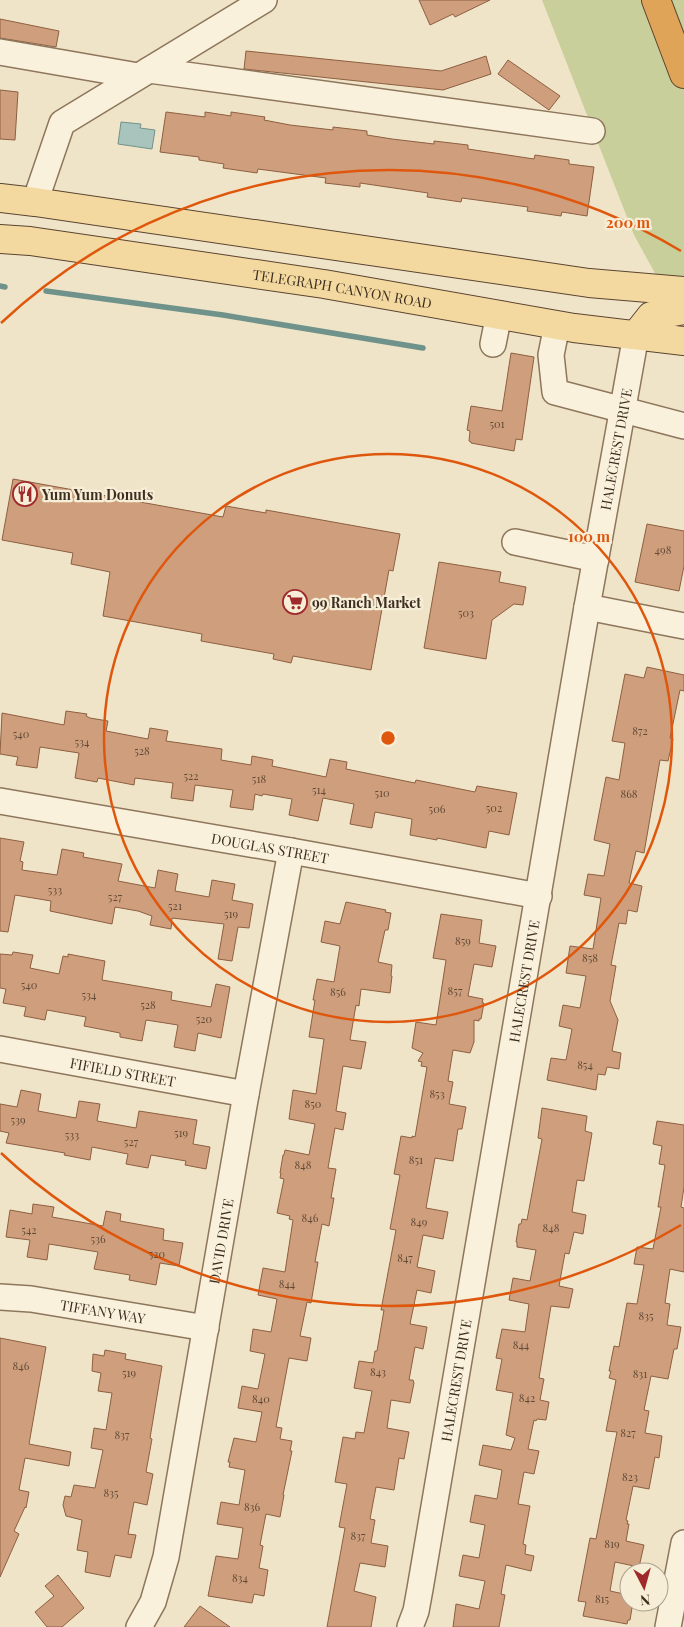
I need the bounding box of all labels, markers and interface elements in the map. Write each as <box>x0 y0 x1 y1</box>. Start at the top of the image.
text: 200 m <box>606 212 651 232</box>
street label: TELEGRAPH CANYON ROAD <box>251 264 433 312</box>
street label: HALECREST DRIVE <box>595 386 636 512</box>
house number: 501 <box>489 416 505 431</box>
restaurant icon: Yum Yum Donuts <box>12 481 38 507</box>
place label: Yum Yum Donuts <box>41 485 153 504</box>
text: 100 m <box>568 526 611 546</box>
house number: 498 <box>655 542 672 557</box>
supermarket icon: 99 Ranch Market <box>282 589 308 615</box>
place label: 99 Ranch Market <box>312 593 421 612</box>
house number: 503 <box>458 605 474 620</box>
house number: 872 <box>632 723 648 738</box>
house number: 540 <box>13 726 30 741</box>
centre of rings <box>379 729 397 747</box>
house number: 534 <box>75 734 90 749</box>
house number: 528 <box>134 743 150 758</box>
house number: 522 <box>183 768 199 783</box>
house number: 518 <box>252 771 266 786</box>
house number: 514 <box>312 782 327 797</box>
house number: 510 <box>374 785 390 800</box>
house number: 868 <box>620 786 638 801</box>
house number: 502 <box>486 800 502 815</box>
house number: 506 <box>429 801 446 816</box>
street label: DOUGLAS STREET <box>210 828 331 867</box>
house number: 533 <box>48 882 62 897</box>
house number: 527 <box>108 889 123 904</box>
house number: 521 <box>168 898 182 913</box>
house number: 519 <box>224 906 239 921</box>
street label: HALECREST DRIVE <box>504 919 543 1044</box>
house number: 859 <box>455 933 471 948</box>
house number: 858 <box>582 950 598 965</box>
house number: 540 <box>21 977 38 992</box>
house number: 857 <box>448 983 463 998</box>
house number: 856 <box>330 984 346 999</box>
house number: 534 <box>82 987 97 1002</box>
house number: 528 <box>140 997 156 1012</box>
house number: 520 <box>196 1011 213 1026</box>
street label: FIFIELD STREET <box>69 1053 178 1091</box>
house number: 854 <box>577 1057 593 1072</box>
house number: 853 <box>429 1086 445 1101</box>
house number: 850 <box>305 1096 322 1111</box>
house number: 539 <box>10 1112 26 1127</box>
house number: 519 <box>174 1125 189 1140</box>
house number: 533 <box>65 1127 79 1142</box>
house number: 527 <box>124 1134 139 1149</box>
house number: 851 <box>409 1152 423 1167</box>
house number: 848 <box>295 1157 312 1172</box>
street label: DAVID DRIVE <box>204 1197 237 1285</box>
house number: 846 <box>302 1210 319 1225</box>
house number: 849 <box>411 1214 428 1229</box>
house number: 848 <box>543 1220 560 1235</box>
house number: 542 <box>21 1222 37 1237</box>
house number: 536 <box>90 1231 106 1246</box>
house number: 520 <box>149 1246 166 1261</box>
house number: 847 <box>397 1250 413 1265</box>
house number: 844 <box>279 1276 296 1291</box>
street label: TIFFANY WAY <box>59 1294 148 1327</box>
house number: 835 <box>638 1308 654 1323</box>
street label: HALECREST DRIVE <box>436 1318 475 1443</box>
house number: 844 <box>513 1337 530 1352</box>
house number: 846 <box>13 1358 30 1373</box>
house number: 843 <box>370 1364 386 1379</box>
house number: 519 <box>122 1365 137 1380</box>
house number: 831 <box>633 1366 647 1381</box>
house number: 842 <box>519 1390 535 1405</box>
house number: 840 <box>252 1391 270 1406</box>
house number: 827 <box>620 1425 636 1440</box>
house number: 837 <box>114 1427 130 1442</box>
house number: 823 <box>622 1469 638 1484</box>
house number: 835 <box>103 1485 119 1500</box>
house number: 836 <box>244 1499 260 1514</box>
house number: 837 <box>350 1528 366 1543</box>
house number: 819 <box>604 1536 620 1551</box>
north arrow <box>619 1562 669 1612</box>
house number: 834 <box>232 1570 249 1585</box>
text: N <box>639 1590 651 1610</box>
house number: 815 <box>595 1591 610 1606</box>

